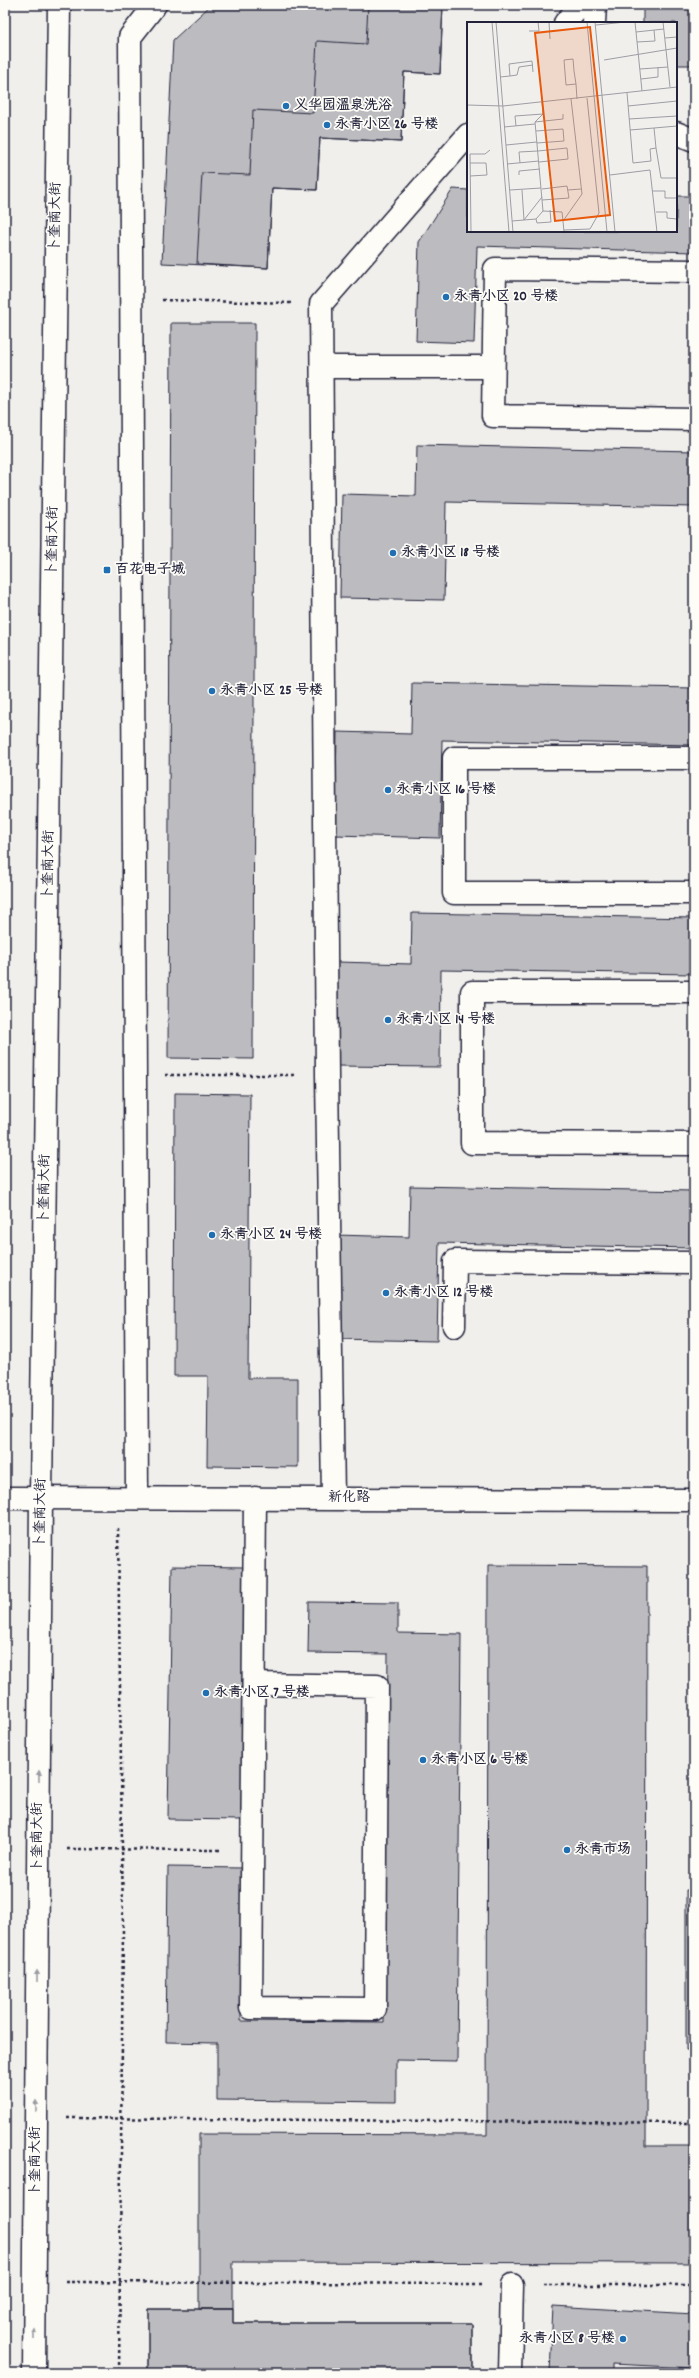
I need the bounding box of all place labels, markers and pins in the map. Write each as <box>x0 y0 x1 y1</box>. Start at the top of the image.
place label: 义华园温泉洗浴 <box>294 96 392 116</box>
marker: 义华园温泉洗浴 <box>281 101 291 111</box>
place label: 永青小区 26 号楼 <box>335 115 438 135</box>
marker: 永青小区 26 号楼 <box>322 120 332 130</box>
place label: 永青小区 20 号楼 <box>454 287 558 307</box>
marker: 永青小区 20 号楼 <box>441 292 451 302</box>
place label: 永青小区 18 号楼 <box>401 543 500 563</box>
marker: 永青小区 18 号楼 <box>388 548 398 558</box>
place label: 百花电子城 <box>115 560 185 580</box>
marker: 百花电子城 <box>102 565 112 575</box>
place label: 永青小区 25 号楼 <box>220 681 323 701</box>
marker: 永青小区 25 号楼 <box>207 686 217 696</box>
place label: 永青小区 16 号楼 <box>396 780 496 800</box>
marker: 永青小区 16 号楼 <box>383 785 393 795</box>
place label: 永青小区 14 号楼 <box>396 1010 495 1030</box>
marker: 永青小区 14 号楼 <box>383 1015 393 1025</box>
place label: 永青小区 24 号楼 <box>220 1225 322 1245</box>
marker: 永青小区 24 号楼 <box>207 1230 217 1240</box>
place label: 永青小区 12 号楼 <box>394 1283 494 1303</box>
marker: 永青小区 12 号楼 <box>381 1288 391 1298</box>
place label: 永青小区 7 号楼 <box>214 1683 310 1703</box>
marker: 永青小区 7 号楼 <box>201 1688 211 1698</box>
place label: 永青小区 6 号楼 <box>431 1750 528 1770</box>
marker: 永青小区 6 号楼 <box>418 1755 428 1765</box>
place label: 永青市场 <box>575 1840 631 1860</box>
marker: 永青市场 <box>562 1845 572 1855</box>
place label: 永青小区 8 号楼 <box>519 2329 615 2349</box>
marker: 永青小区 8 号楼 <box>618 2334 628 2344</box>

